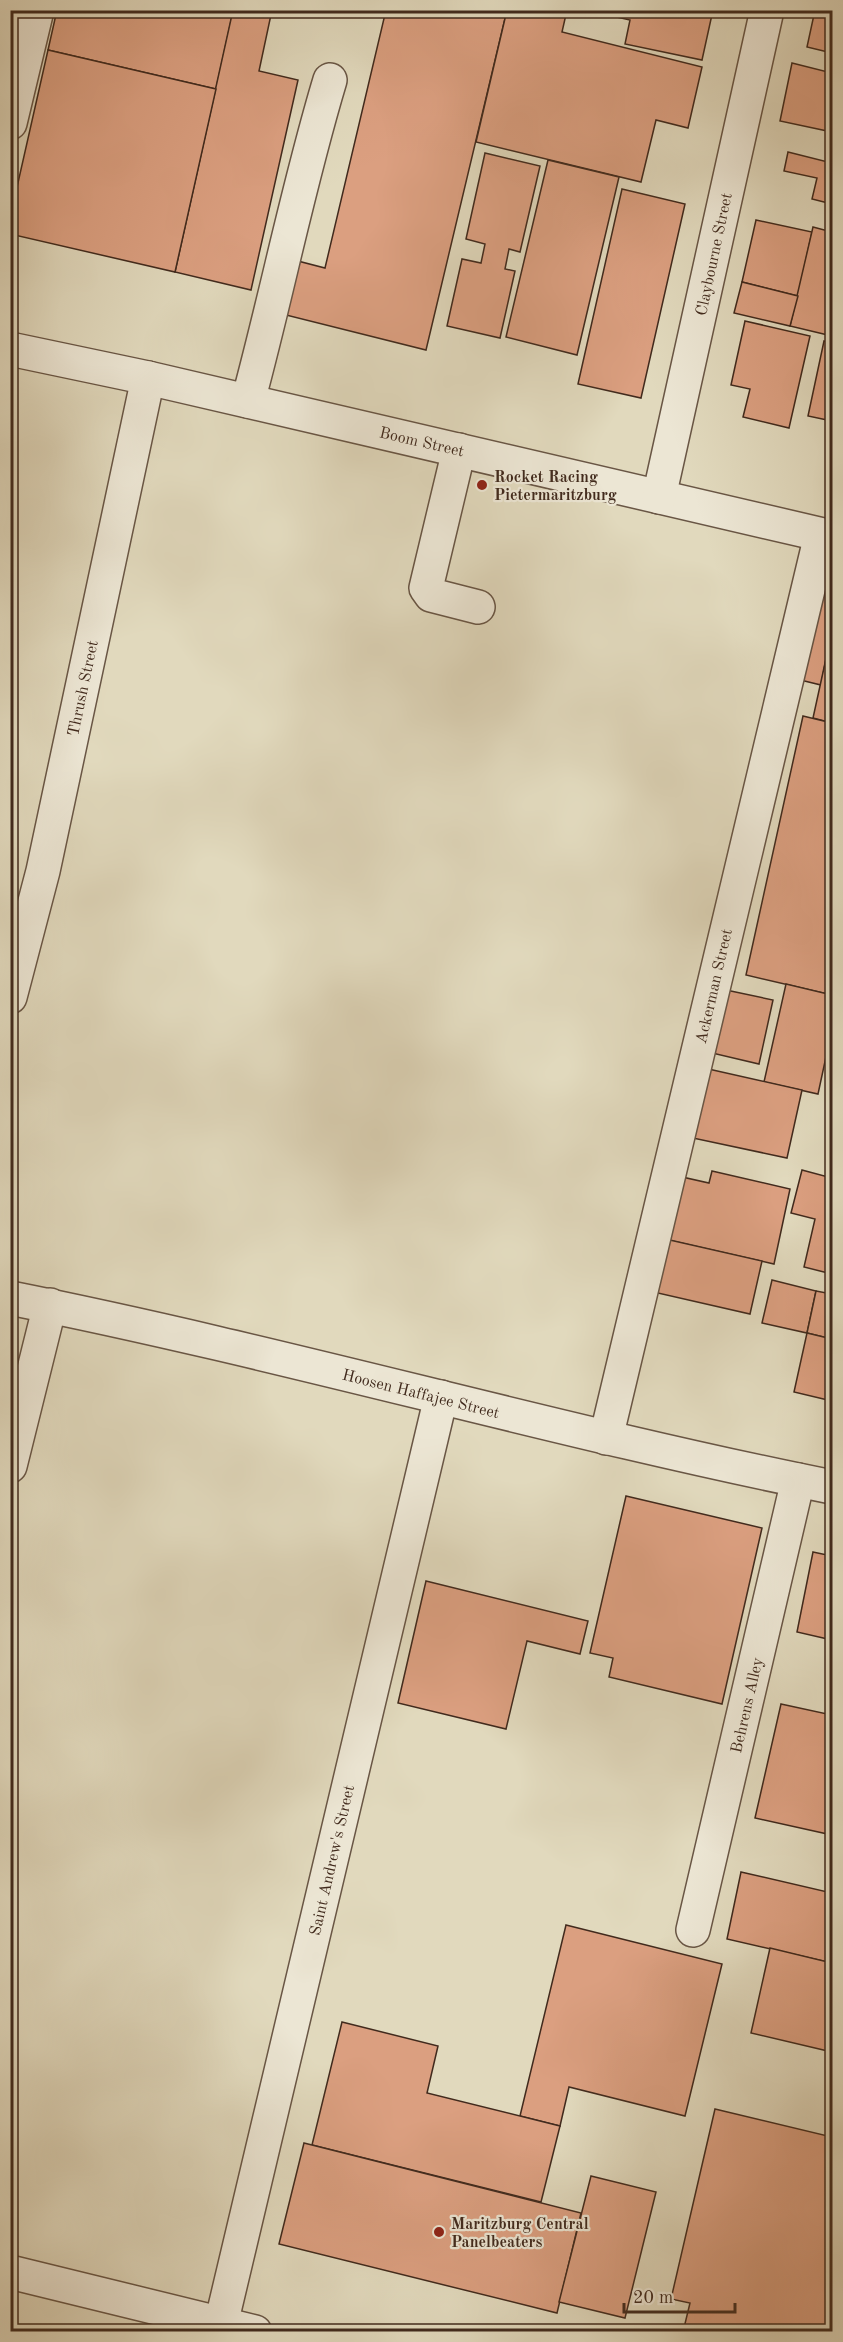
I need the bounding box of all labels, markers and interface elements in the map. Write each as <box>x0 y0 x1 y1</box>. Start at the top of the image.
street label: Claybourne Street <box>694 191 736 317</box>
street label: Boom Street <box>378 425 466 461</box>
place label: Rocket Racing Pietermaritzburg <box>494 470 617 504</box>
marker: Rocket Racing Pietermaritzburg <box>475 478 489 492</box>
street label: Thrush Street <box>66 639 102 738</box>
street label: Ackerman Street <box>694 927 736 1046</box>
street label: Hoosen Haffajee Street <box>340 1368 501 1422</box>
street label: Behrens Alley <box>729 1656 767 1755</box>
street label: Saint Andrew's Street <box>308 1783 358 1937</box>
place label: Maritzburg Central Panelbeaters <box>451 2217 589 2251</box>
marker: Maritzburg Central Panelbeaters <box>432 2225 446 2239</box>
scale bar <box>624 2276 735 2314</box>
text: 20 m <box>633 2289 673 2307</box>

